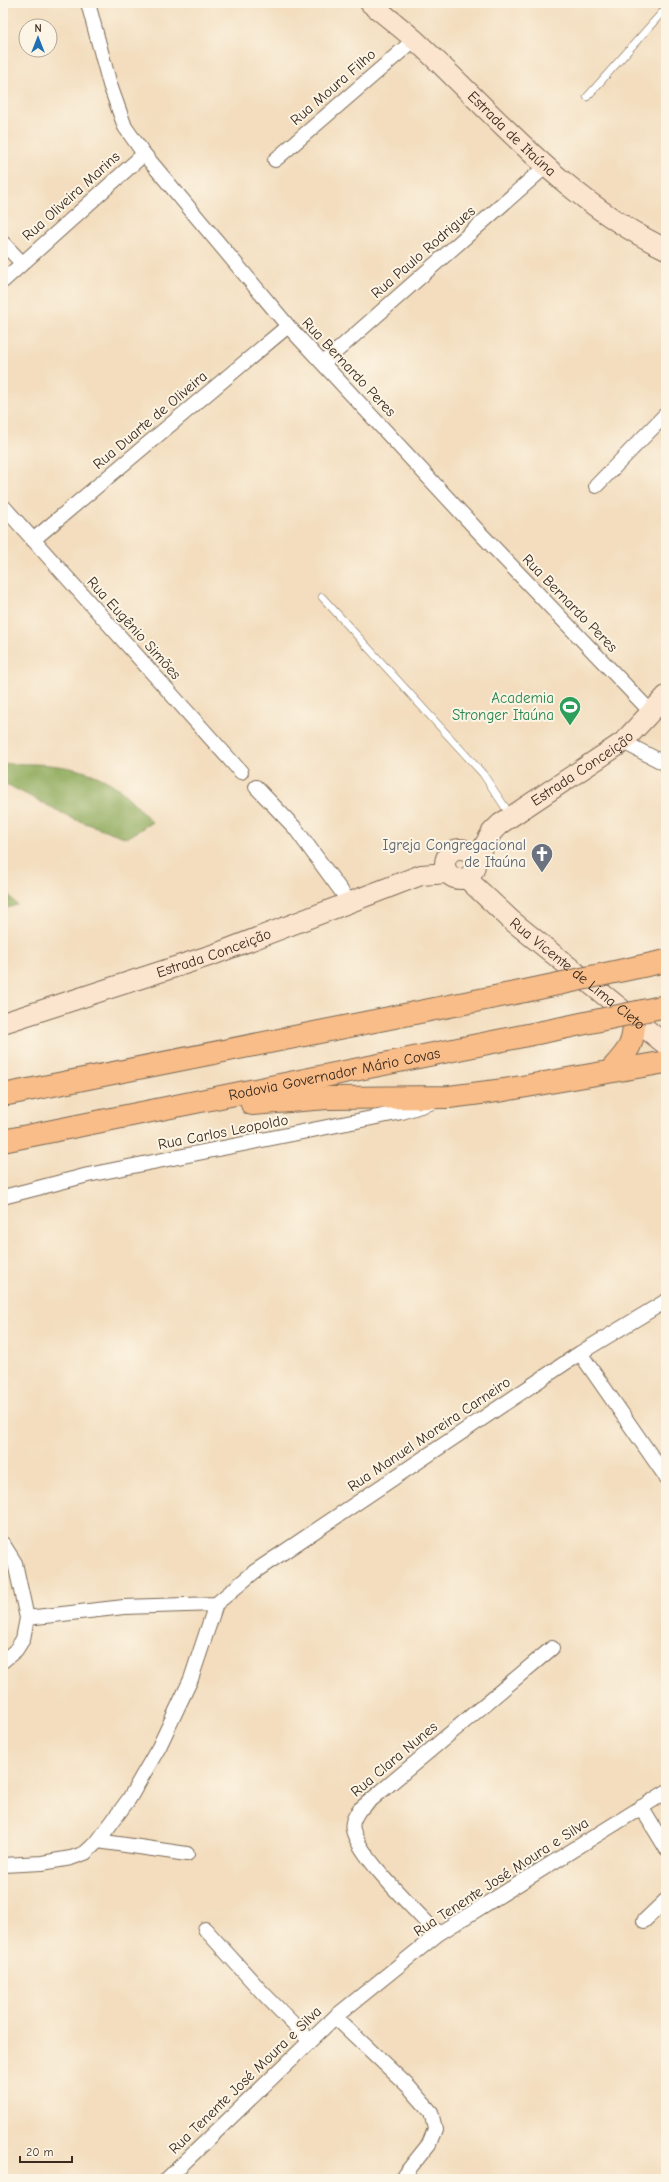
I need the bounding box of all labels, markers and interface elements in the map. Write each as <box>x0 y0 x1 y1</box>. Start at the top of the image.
north arrow <box>18 18 58 58</box>
text: N <box>34 22 42 35</box>
street label: Rua Moura Filho <box>287 45 379 129</box>
street label: Estrada de Itaúna <box>464 87 560 180</box>
street label: Rua Oliveira Marins <box>18 147 124 245</box>
street label: Rua Paulo Rodrigues <box>367 202 479 302</box>
street label: Rua Bernardo Peres <box>298 314 400 420</box>
street label: Rua Duarte de Oliveira <box>89 367 211 473</box>
street label: Rua Bernardo Peres <box>519 550 621 656</box>
street label: Rua Eugênio Simões <box>83 573 185 683</box>
place label: Academia Stronger Itaúna <box>452 689 554 724</box>
sports icon: Academia Stronger Itaúna <box>557 694 583 727</box>
street label: Estrada Conceição <box>528 727 637 810</box>
place label: Igreja Congregacional de Itaúna <box>383 836 526 871</box>
church icon: Igreja Congregacional de Itaúna <box>529 841 555 874</box>
street label: Rua Vicente de Lima Cleto <box>506 914 649 1034</box>
street label: Estrada Conceição <box>154 924 274 981</box>
street label: Rodovia Governador Mário Covas <box>227 1044 442 1104</box>
street label: Rua Carlos Leopoldo <box>156 1111 290 1153</box>
street label: Rua Manuel Moreira Carneiro <box>344 1373 514 1495</box>
street label: Rua Clara Nunes <box>347 1718 441 1800</box>
street label: Rua Tenente José Moura e Silva <box>410 1814 592 1940</box>
street label: Rua Tenente José Moura e Silva <box>165 2002 325 2158</box>
scale bar <box>20 2138 72 2164</box>
text: 20 m <box>26 2145 54 2159</box>

